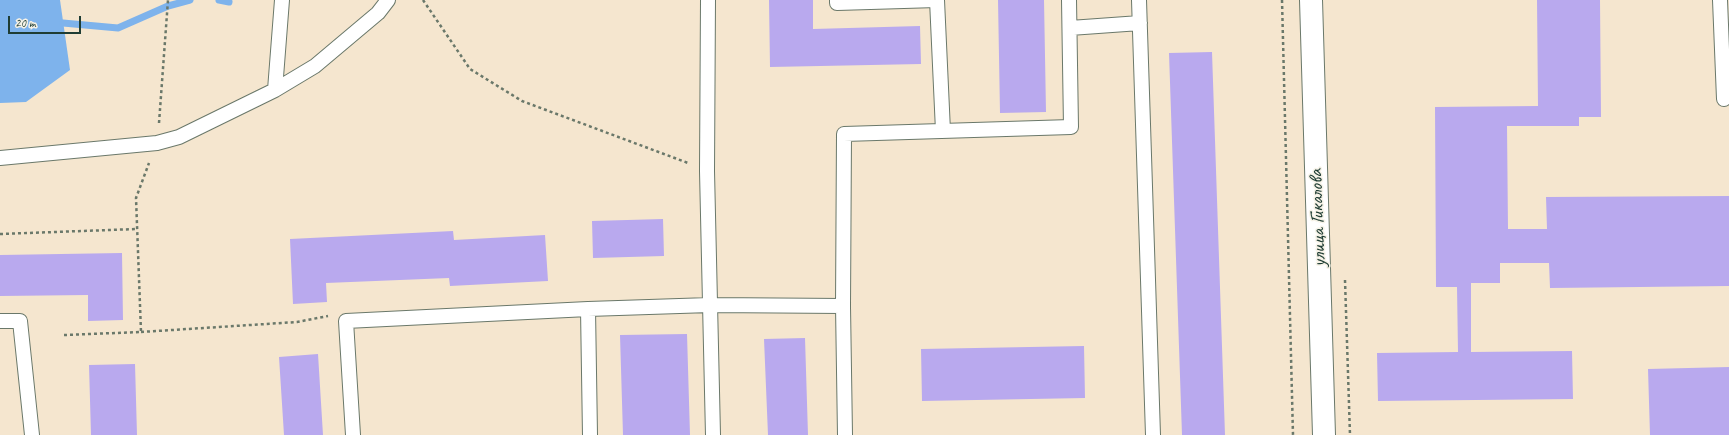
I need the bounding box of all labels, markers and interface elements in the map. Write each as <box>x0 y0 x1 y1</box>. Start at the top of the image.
scale bar <box>10 8 83 34</box>
text: 20 m <box>15 15 35 31</box>
street label: улица Гикалова <box>1304 169 1332 267</box>

